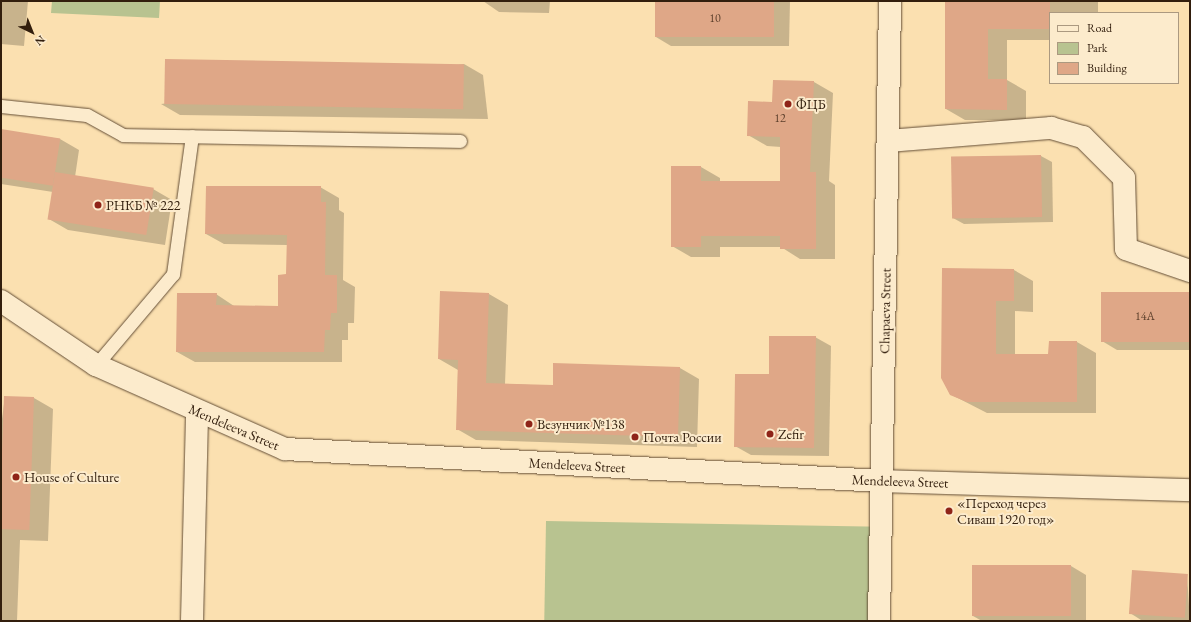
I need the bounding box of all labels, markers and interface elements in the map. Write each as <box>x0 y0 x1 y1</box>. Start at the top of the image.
north arrow <box>12 12 52 52</box>
house number: 10 <box>709 12 721 26</box>
legend <box>1049 12 1179 84</box>
text: Road <box>1087 20 1112 36</box>
text: N <box>32 33 48 49</box>
text: Park <box>1087 40 1107 56</box>
text: Building <box>1087 60 1127 76</box>
place label: ФЦБ <box>796 96 826 112</box>
marker: ФЦБ <box>783 99 793 109</box>
house number: 12 <box>774 112 786 126</box>
place label: РНКБ № 222 <box>106 197 180 213</box>
marker: РНКБ № 222 <box>93 200 103 210</box>
street label: Chapaeva Street <box>876 268 894 354</box>
house number: 14А <box>1135 310 1155 324</box>
street label: Mendeleeva Street <box>186 400 282 454</box>
place label: Везунчик №138 <box>537 416 625 432</box>
marker: Везунчик №138 <box>524 419 534 429</box>
place label: Zefir <box>778 426 804 442</box>
place label: Почта России <box>643 429 722 445</box>
marker: Zefir <box>765 429 775 439</box>
marker: Почта России <box>630 432 640 442</box>
street label: Mendeleeva Street <box>528 454 626 476</box>
place label: House of Culture <box>24 469 119 485</box>
street label: Mendeleeva Street <box>851 471 949 491</box>
marker: House of Culture <box>11 472 21 482</box>
place label: «Переход через Сиваш 1920 год» <box>957 495 1054 528</box>
marker: «Переход через Сиваш 1920 год» <box>944 506 954 516</box>

